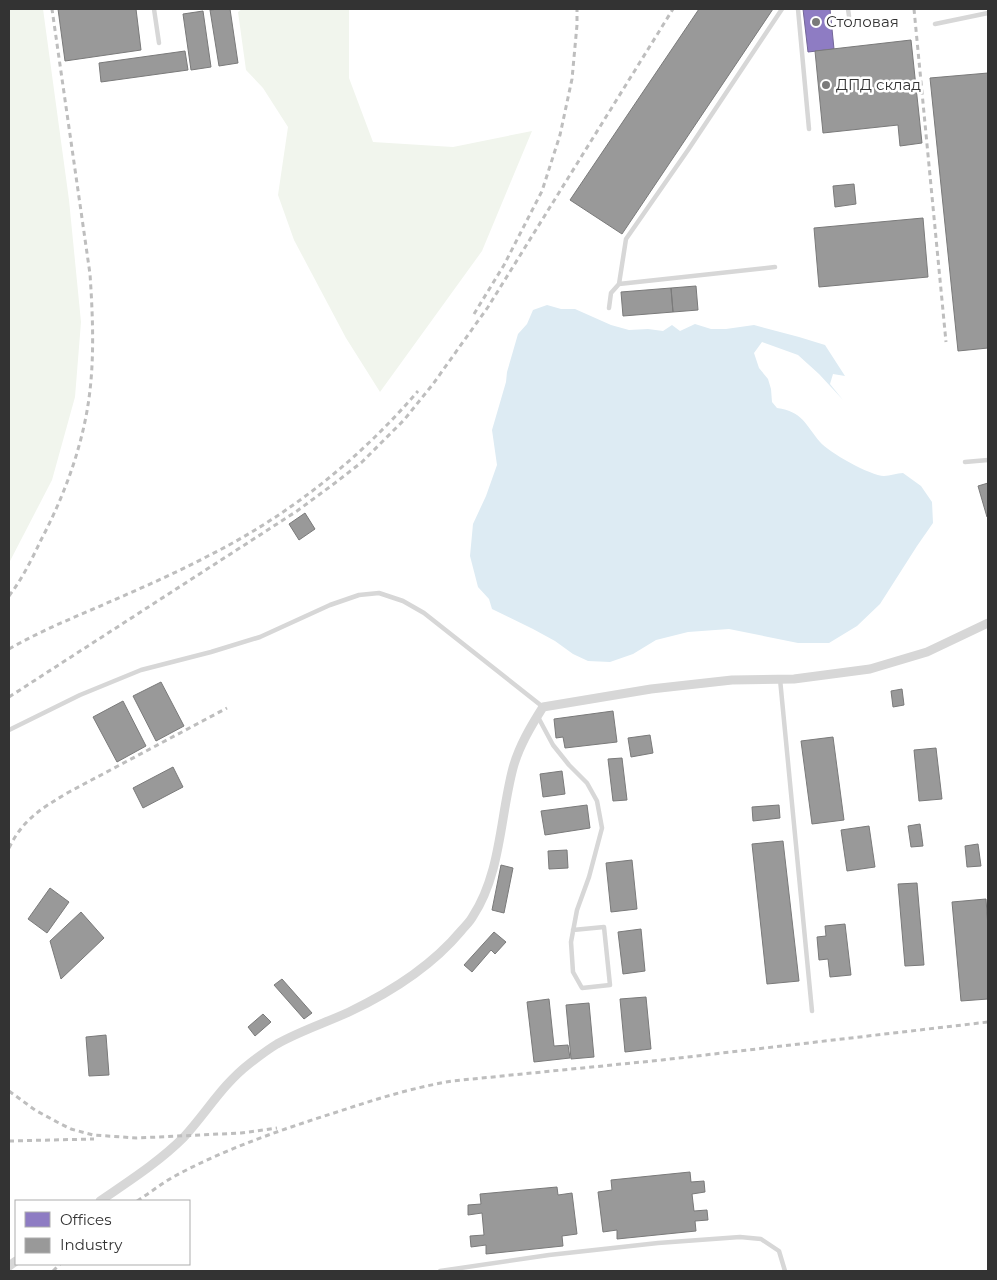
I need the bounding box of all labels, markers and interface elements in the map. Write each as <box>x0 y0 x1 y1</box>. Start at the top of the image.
place label: Столовая <box>826 12 899 31</box>
marker: Столовая <box>810 16 822 28</box>
place label: ДПД склад <box>836 75 921 94</box>
marker: ДПД склад <box>820 79 832 91</box>
legend <box>15 1200 190 1265</box>
text: Offices <box>60 1210 112 1229</box>
text: Industry <box>60 1235 123 1254</box>

